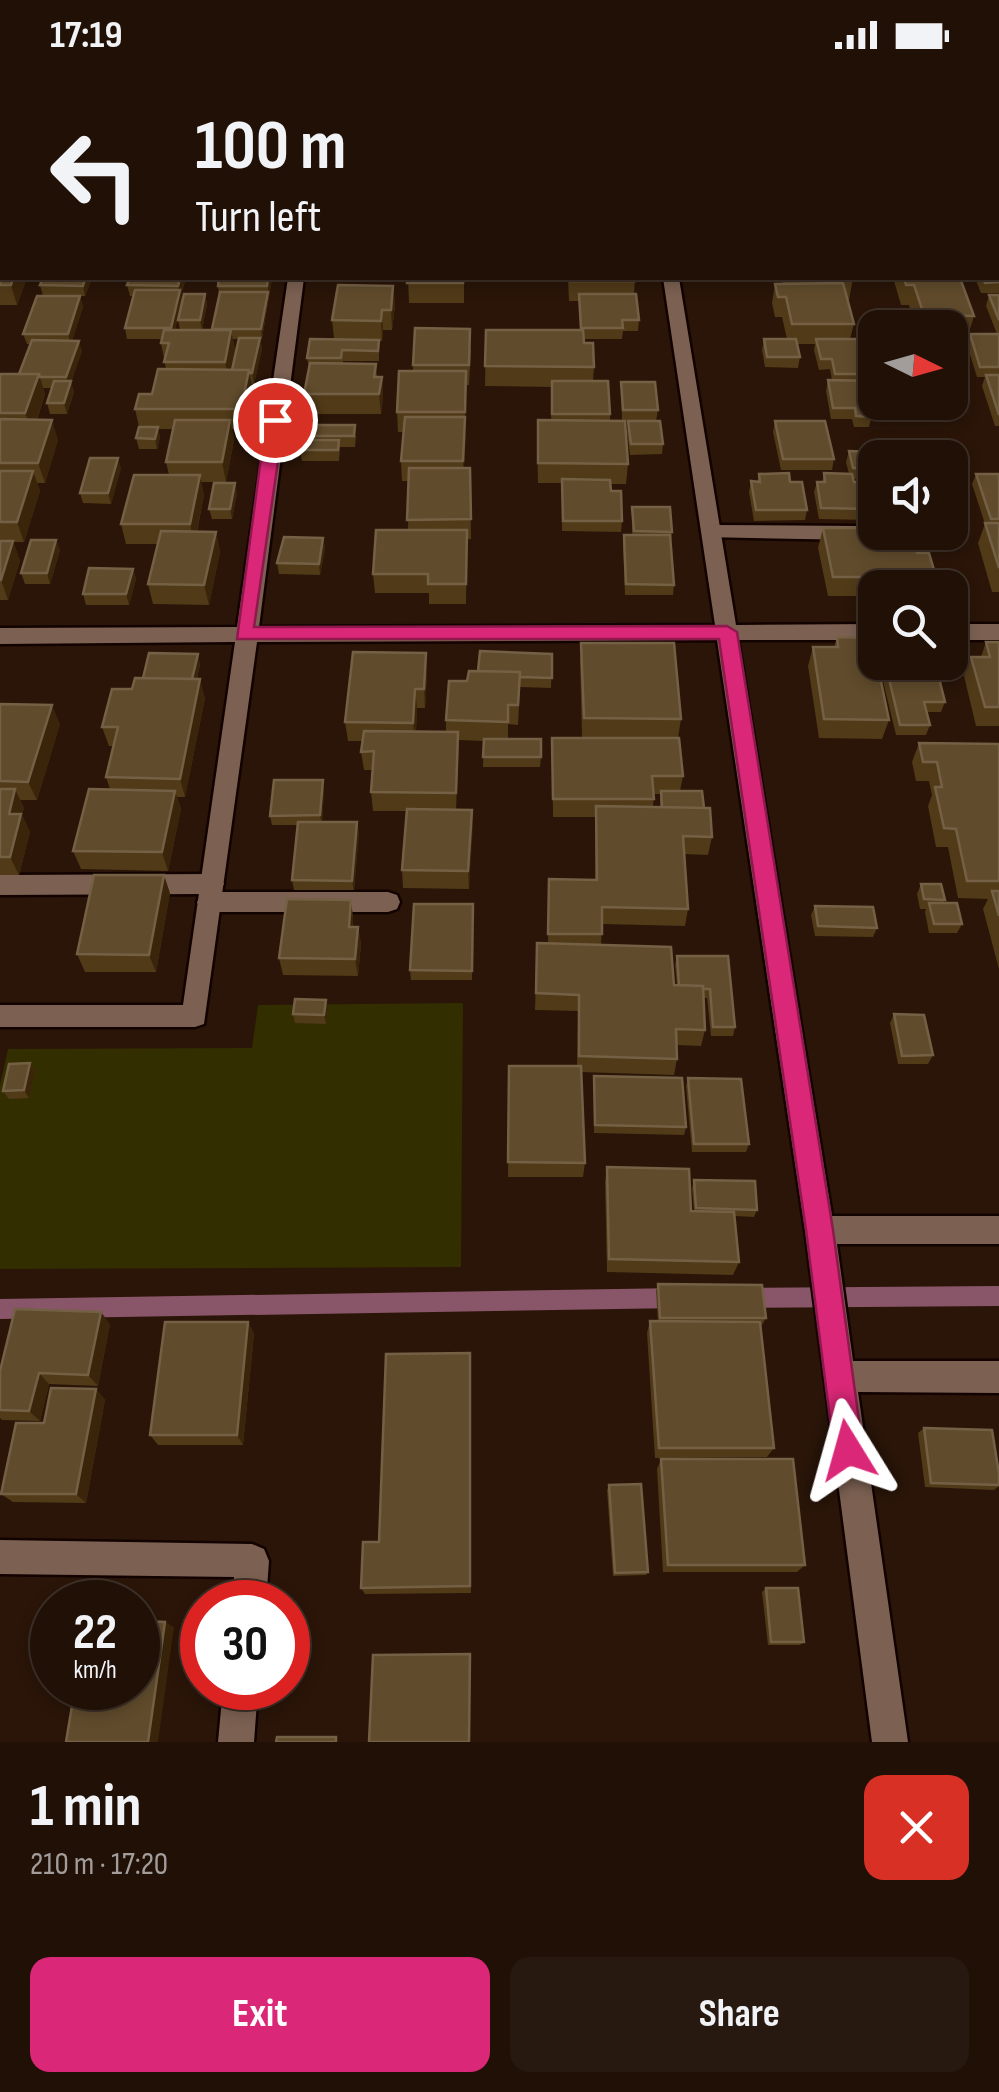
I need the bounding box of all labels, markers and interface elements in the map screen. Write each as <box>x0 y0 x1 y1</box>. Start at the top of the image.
text: 17:19 <box>50 13 122 58</box>
text: 100 m <box>195 105 346 189</box>
icon: left <box>30 110 160 240</box>
text: Turn left <box>195 190 321 245</box>
north arrow <box>858 310 968 420</box>
map controls <box>858 310 968 680</box>
pin <box>233 378 318 463</box>
icon: arrive <box>248 393 303 448</box>
button: sound <box>858 440 968 550</box>
button: search <box>858 570 968 680</box>
position arrow <box>796 1398 900 1502</box>
speed limit sign: 30 <box>180 1580 310 1710</box>
text: 22 <box>73 1603 117 1663</box>
text: km/h <box>73 1655 117 1686</box>
text: 1 min <box>30 1771 142 1843</box>
button: close <box>864 1775 969 1880</box>
text: 210 m · 17:20 <box>30 1845 168 1884</box>
button: Exit <box>30 1957 490 2072</box>
button: Share <box>510 1957 969 2072</box>

